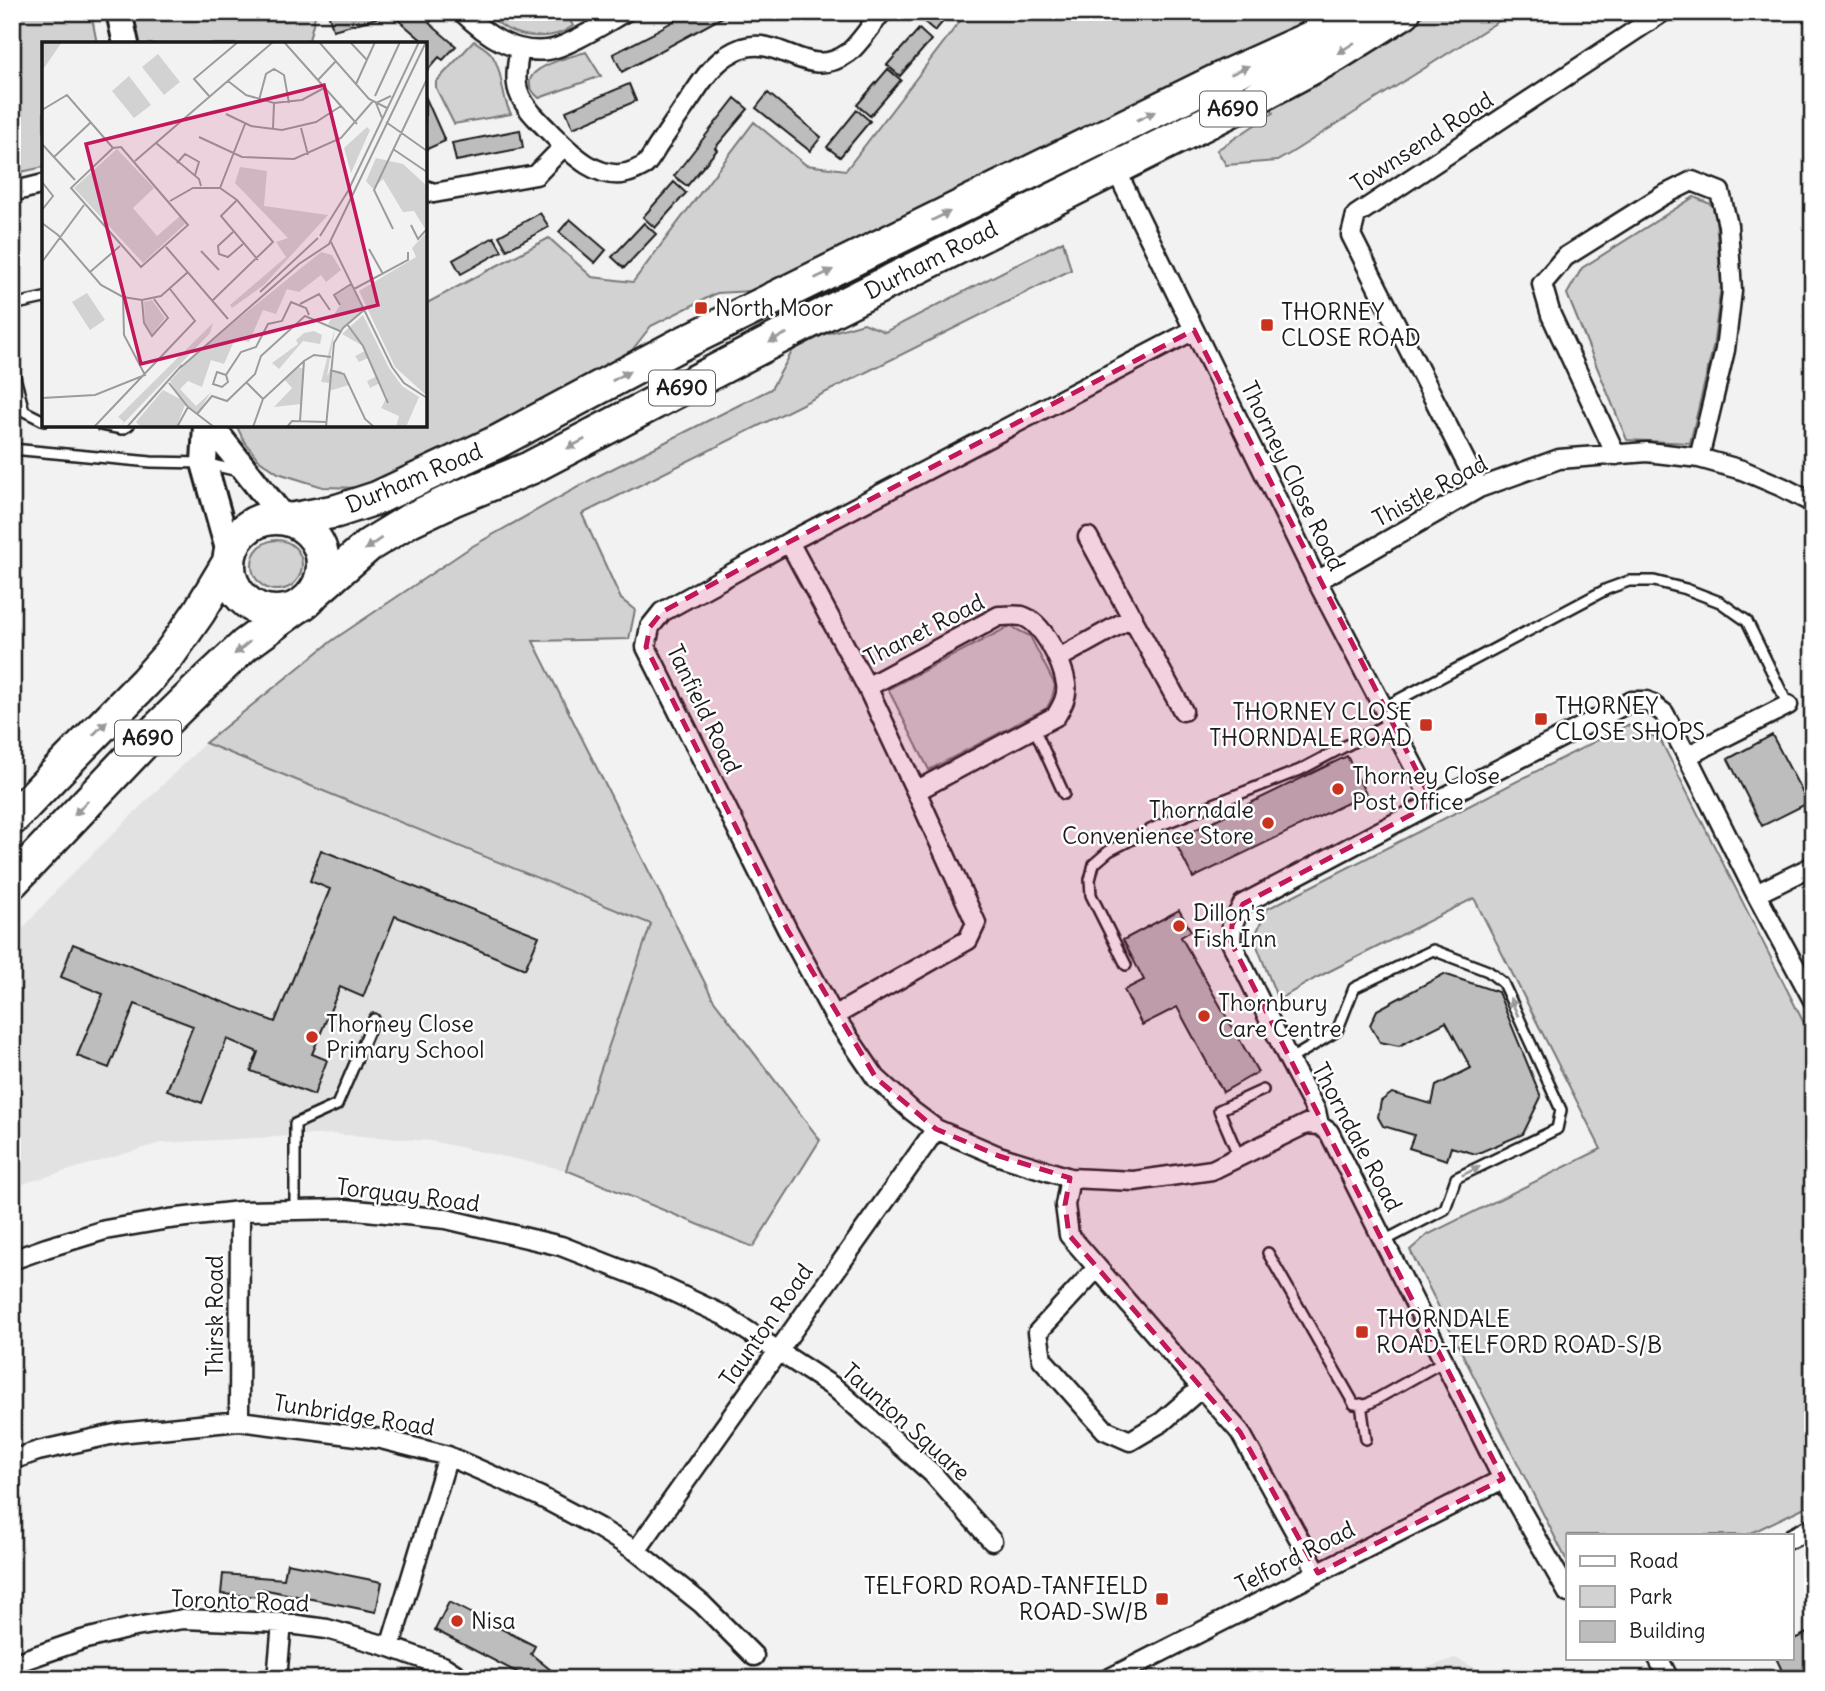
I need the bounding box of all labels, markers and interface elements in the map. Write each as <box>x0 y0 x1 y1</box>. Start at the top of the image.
inset map <box>42 42 427 427</box>
one-way arrow <box>1336 42 1355 55</box>
one-way arrow <box>1230 64 1250 76</box>
street label: Townsend Road <box>1345 85 1498 198</box>
road number: A690 <box>1200 92 1266 126</box>
one-way arrow <box>1136 110 1156 121</box>
one-way arrow <box>931 210 951 221</box>
street label: Durham Road <box>860 214 1002 305</box>
one-way arrow <box>814 268 834 279</box>
place label: North Moor <box>715 293 834 322</box>
place label: THORNEY CLOSE ROAD <box>1281 297 1421 352</box>
marker: North Moor <box>693 300 709 316</box>
marker: THORNEY CLOSE ROAD <box>1259 317 1275 333</box>
one-way arrow <box>767 331 787 343</box>
one-way arrow <box>611 370 630 382</box>
road number: A690 <box>649 370 715 406</box>
street label: Thorney Close Road <box>1235 376 1352 575</box>
street label: Durham Road <box>341 436 486 519</box>
one-way arrow <box>567 438 586 450</box>
street label: Thistle Road <box>1367 448 1492 533</box>
one-way arrow <box>364 537 382 551</box>
street label: Thanet Road <box>859 587 989 672</box>
street label: Tanfield Road <box>661 639 748 778</box>
one-way arrow <box>234 640 251 655</box>
place label: THORNEY CLOSE SHOPS <box>1555 691 1705 746</box>
place label: THORNEY CLOSE THORNDALE ROAD <box>1209 697 1412 752</box>
marker: THORNEY CLOSE SHOPS <box>1533 711 1549 727</box>
marker: THORNEY CLOSE THORNDALE ROAD <box>1418 717 1434 733</box>
one-way arrow <box>91 720 107 737</box>
road number: A690 <box>115 720 181 756</box>
place label: Thorney Close Post Office <box>1352 761 1500 816</box>
marker: Thorney Close Post Office <box>1330 781 1346 797</box>
place label: Thorndale Convenience Store <box>1062 795 1254 850</box>
one-way arrow <box>74 799 90 816</box>
marker: Thorndale Convenience Store <box>1260 815 1276 831</box>
place label: Dillon's Fish Inn <box>1193 898 1277 953</box>
marker: Dillon's Fish Inn <box>1171 918 1187 934</box>
place label: Thornbury Care Centre <box>1218 988 1342 1043</box>
one-way arrow <box>1508 997 1519 1018</box>
marker: Thornbury Care Centre <box>1196 1008 1212 1024</box>
place label: Thorney Close Primary School <box>326 1009 484 1064</box>
marker: Thorney Close Primary School <box>304 1029 320 1045</box>
street label: Thorndale Road <box>1306 1057 1409 1216</box>
one-way arrow <box>1461 1166 1481 1177</box>
street label: Torquay Road <box>335 1171 481 1218</box>
street label: Thirsk Road <box>200 1255 229 1377</box>
street label: Taunton Road <box>713 1258 819 1392</box>
place label: THORNDALE ROAD-TELFORD ROAD-S/B <box>1376 1304 1662 1359</box>
marker: THORNDALE ROAD-TELFORD ROAD-S/B <box>1354 1324 1370 1340</box>
street label: Taunton Square <box>836 1356 976 1487</box>
street label: Tunbridge Road <box>272 1387 437 1442</box>
street label: Telford Road <box>1230 1514 1359 1599</box>
legend <box>1566 1534 1794 1660</box>
text: Road <box>1629 1547 1678 1574</box>
place label: TELFORD ROAD-TANFIELD ROAD-SW/B <box>864 1571 1148 1626</box>
text: Park <box>1629 1583 1672 1610</box>
street label: Toronto Road <box>170 1584 310 1617</box>
marker: TELFORD ROAD-TANFIELD ROAD-SW/B <box>1154 1591 1170 1607</box>
place label: Nisa <box>471 1606 516 1635</box>
marker: Nisa <box>449 1613 465 1629</box>
text: Building <box>1629 1617 1705 1644</box>

